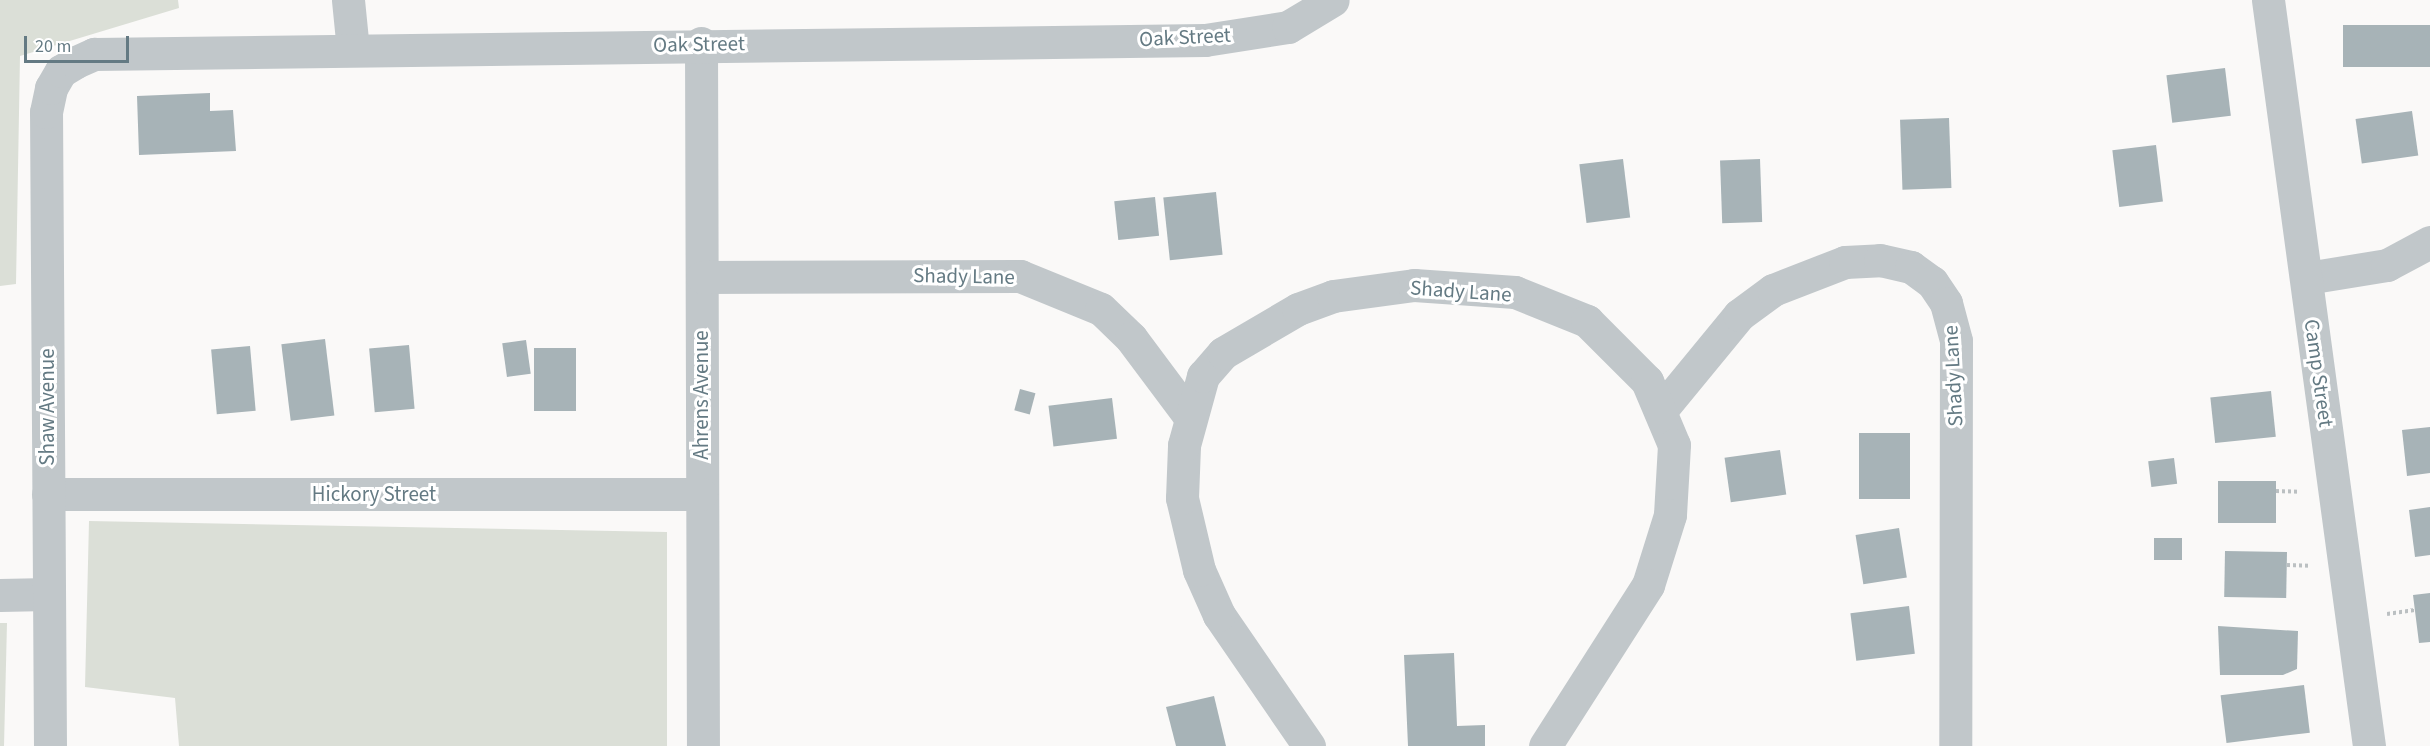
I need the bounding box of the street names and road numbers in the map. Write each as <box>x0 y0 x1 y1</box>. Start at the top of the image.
street label: Oak Street <box>1139 22 1231 52</box>
street label: Oak Street <box>653 31 745 57</box>
street label: Shady Lane <box>913 263 1015 289</box>
street label: Shady Lane <box>1409 275 1513 307</box>
street label: Camp Street <box>2299 318 2339 428</box>
street label: Shady Lane <box>1938 325 1968 427</box>
street label: Ahrens Avenue <box>688 330 714 460</box>
street label: Shaw Avenue <box>34 348 60 466</box>
street label: Hickory Street <box>312 481 436 507</box>

